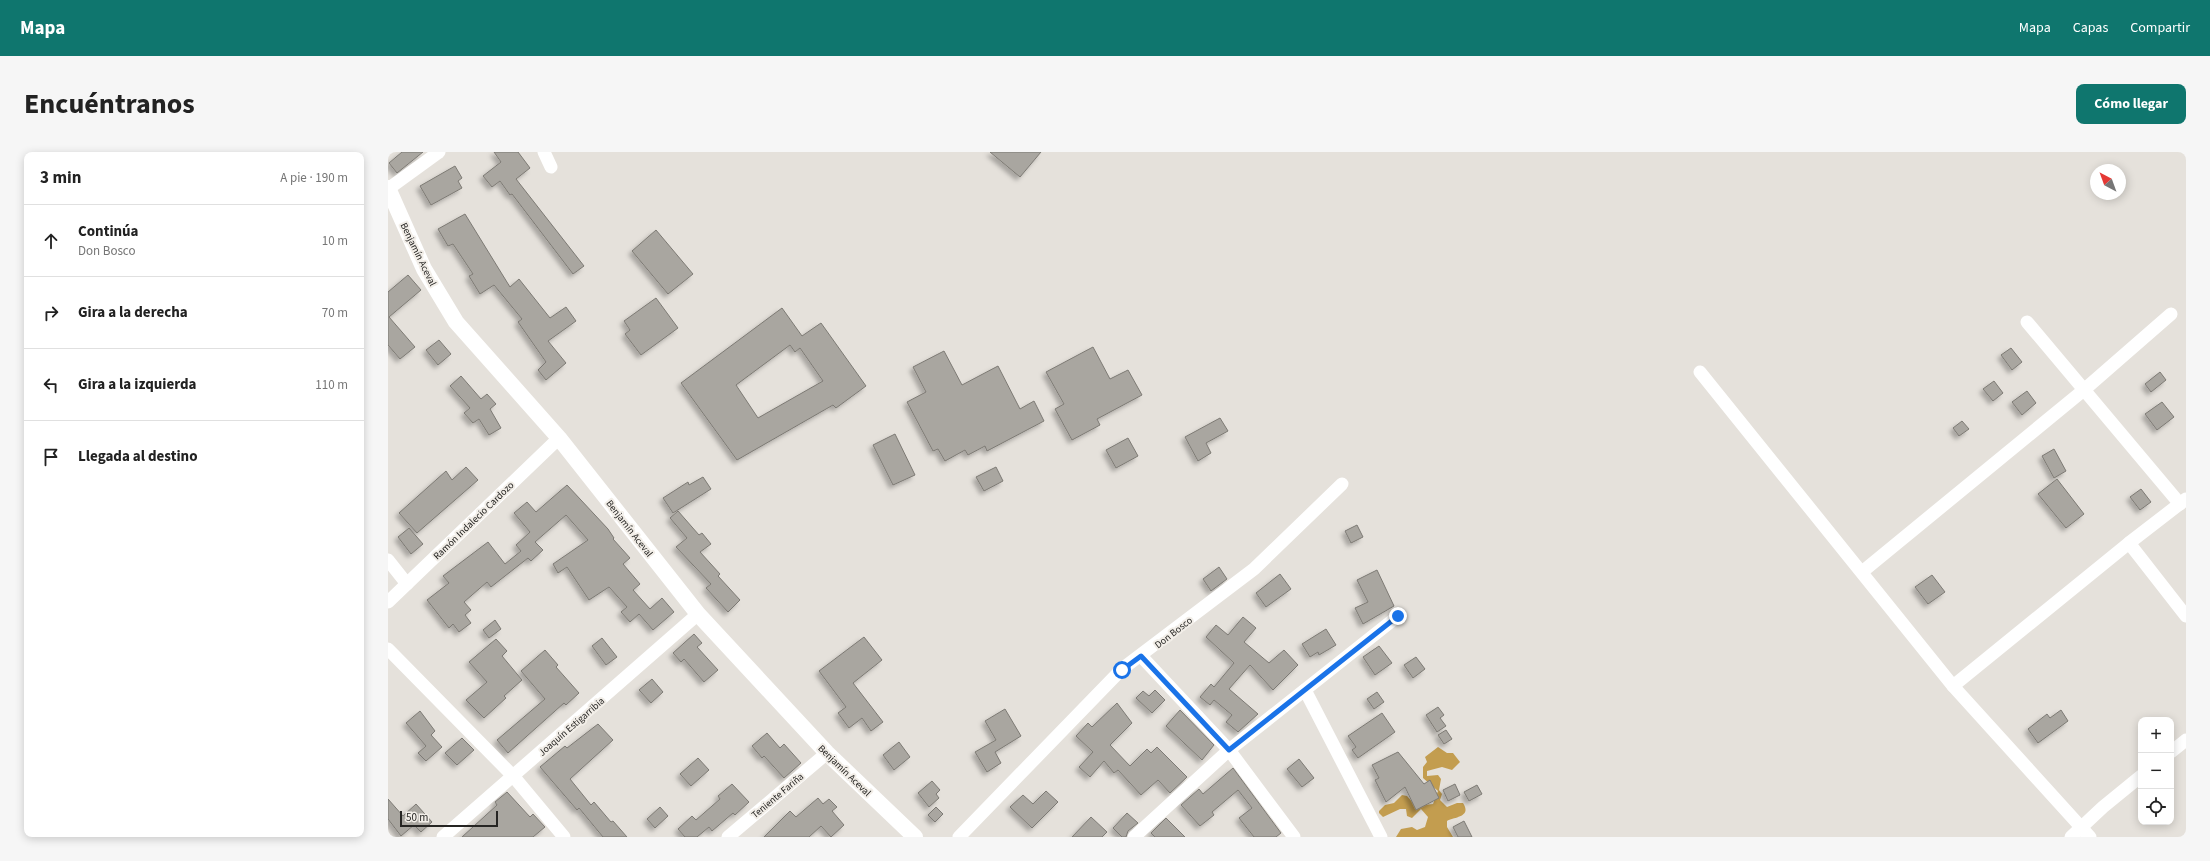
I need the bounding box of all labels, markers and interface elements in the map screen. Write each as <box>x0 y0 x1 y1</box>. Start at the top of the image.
text: Mapa <box>20 15 65 42</box>
text: Mapa <box>2019 18 2051 38</box>
text: Capas <box>2073 18 2108 38</box>
text: Compartir <box>2130 18 2190 38</box>
text: Encuéntranos <box>24 84 195 124</box>
button: Cómo llegar <box>2076 84 2186 124</box>
north arrow <box>2090 164 2126 200</box>
text: 3 min <box>40 166 81 190</box>
text: A pie · 190 m <box>280 169 348 187</box>
street label: Benjamín Aceval <box>397 220 440 289</box>
text: Continúa <box>78 221 139 242</box>
icon: ahead <box>40 230 62 252</box>
text: 10 m <box>322 232 348 250</box>
text: Don Bosco <box>78 242 136 260</box>
icon: right <box>40 302 62 324</box>
text: Gira a la derecha <box>78 302 188 323</box>
text: 70 m <box>322 304 348 322</box>
icon: left <box>40 374 62 396</box>
text: Gira a la izquierda <box>78 374 197 395</box>
text: 110 m <box>315 376 348 394</box>
icon: arrive <box>40 446 62 468</box>
text: Llegada al destino <box>78 446 198 467</box>
street label: Ramón Indalecio Cardozo <box>430 478 517 563</box>
street label: Benjamín Aceval <box>602 497 656 560</box>
route end <box>1389 607 1407 625</box>
street label: Don Bosco <box>1152 614 1195 652</box>
route start <box>1113 661 1131 679</box>
street label: Joaquín Estigarribia <box>536 694 608 759</box>
map controls <box>2138 717 2174 825</box>
button: + <box>2138 717 2174 753</box>
street label: Benjamín Aceval <box>815 742 874 800</box>
button: − <box>2138 753 2174 789</box>
street label: Teniente Fariña <box>749 770 807 822</box>
button: locate <box>2138 789 2174 825</box>
scale bar <box>400 809 498 828</box>
text: 50 m <box>406 810 428 825</box>

